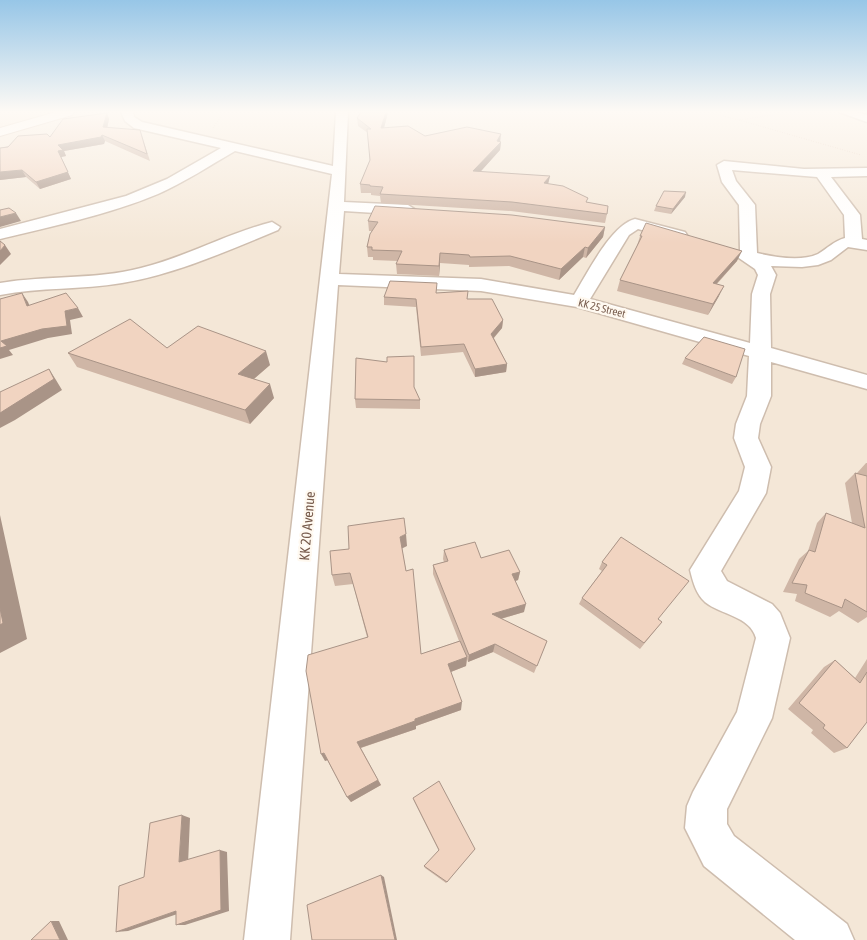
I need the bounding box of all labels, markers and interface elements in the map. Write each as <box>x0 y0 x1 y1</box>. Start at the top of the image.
street label: KK 25 Street <box>577 296 627 320</box>
street label: KK 20 Avenue <box>296 491 318 561</box>

